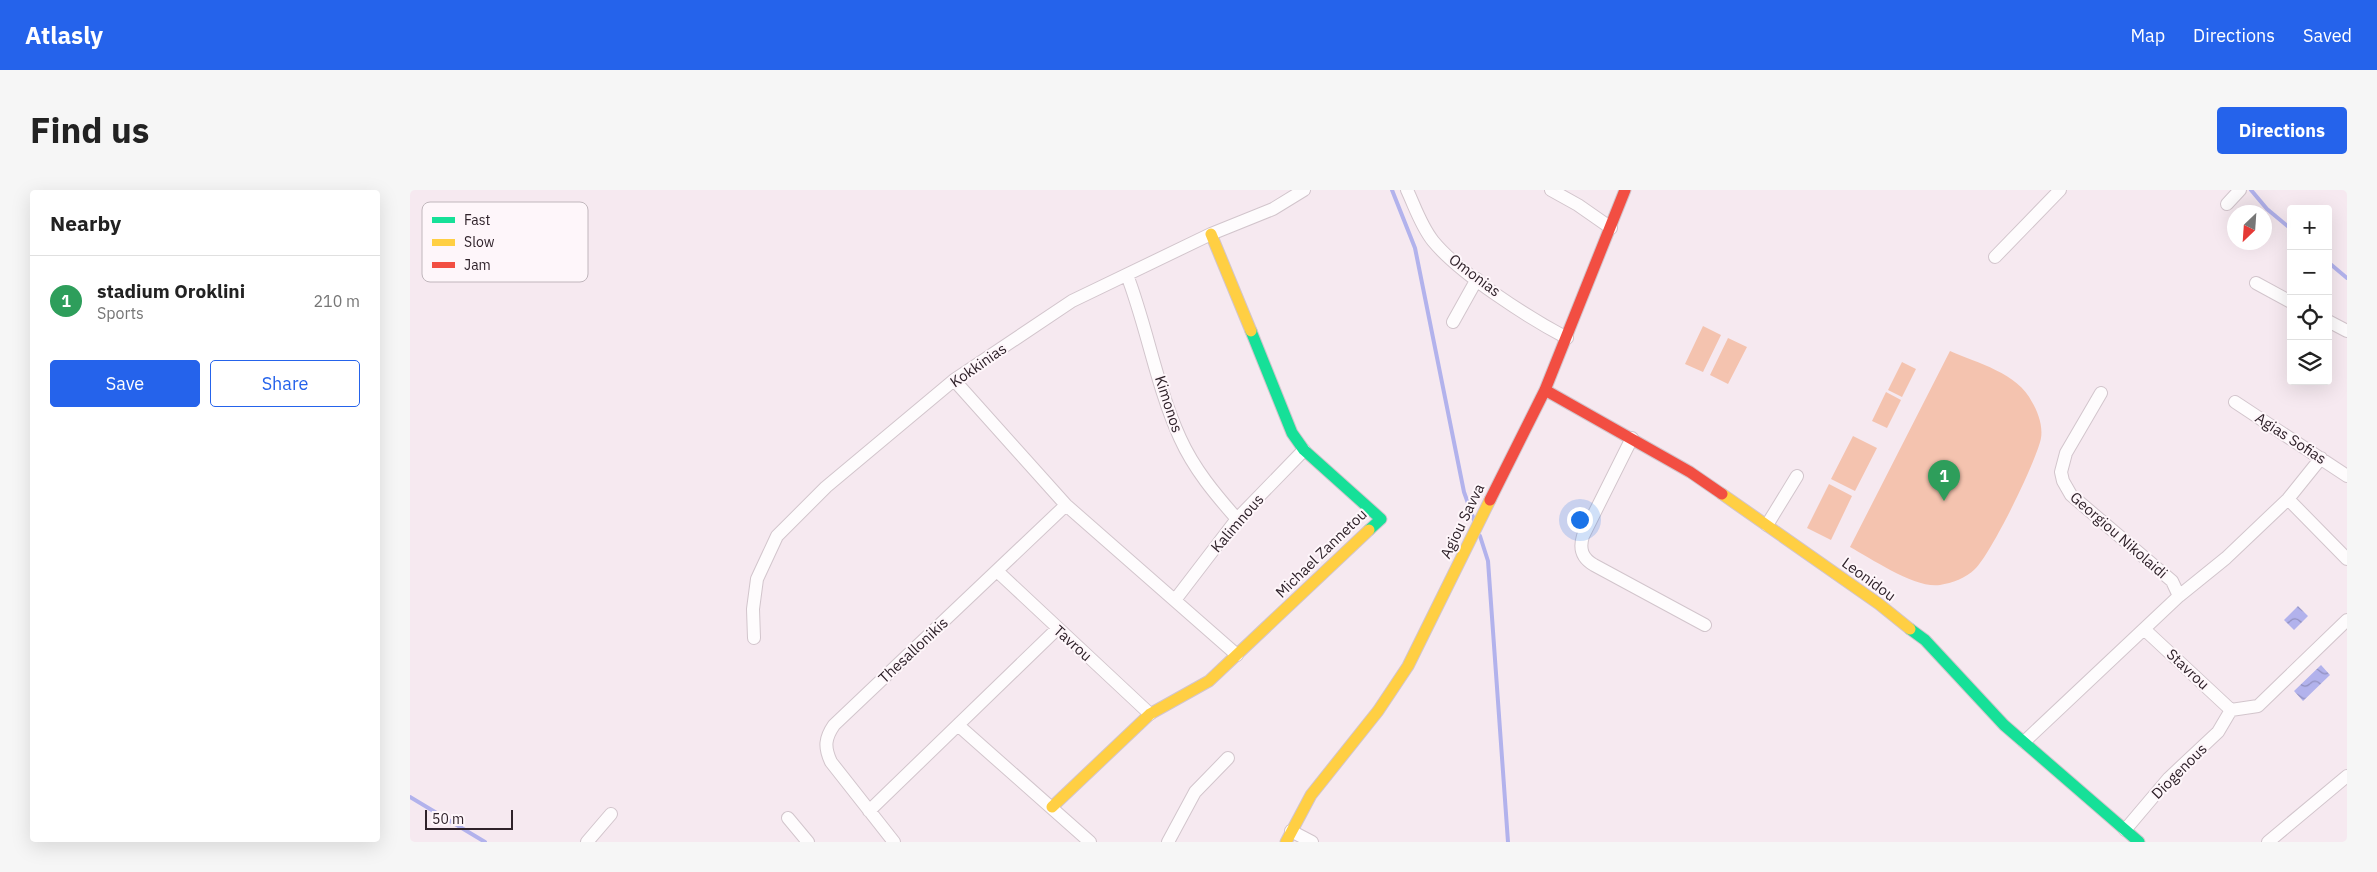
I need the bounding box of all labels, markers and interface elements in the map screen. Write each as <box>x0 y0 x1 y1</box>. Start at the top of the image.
text: Atlasly <box>25 19 103 51</box>
text: Map <box>2130 24 2165 47</box>
text: Directions <box>2193 24 2275 47</box>
text: Saved <box>2303 24 2352 47</box>
text: Find us <box>30 107 149 153</box>
button: Directions <box>2217 107 2347 154</box>
legend <box>422 202 588 282</box>
north arrow <box>2227 205 2272 250</box>
map controls <box>2287 205 2332 385</box>
button: + <box>2287 205 2332 250</box>
text: Nearby <box>50 209 121 237</box>
text: Fast <box>464 211 490 229</box>
text: Slow <box>464 233 495 251</box>
street label: Omonias <box>1445 249 1505 301</box>
button: − <box>2287 250 2332 295</box>
text: Jam <box>464 256 491 274</box>
text: stadium Oroklini <box>97 279 245 303</box>
text: 1 <box>61 291 71 311</box>
text: 210 m <box>313 291 360 311</box>
button: locate <box>2287 295 2332 340</box>
text: Sports <box>97 303 144 323</box>
street label: Kokkinias <box>946 339 1010 391</box>
button: layers <box>2287 340 2332 385</box>
button: Save <box>50 360 200 407</box>
button: Share <box>210 360 360 407</box>
street label: Kimonos <box>1151 373 1187 435</box>
street label: Agias Sofias <box>2252 408 2330 468</box>
pin: 1 <box>1928 460 1960 501</box>
street label: Agiou Savva <box>1436 480 1488 562</box>
street label: Georgiou Nikolaidi <box>2066 487 2172 583</box>
street label: Kalimnous <box>1207 490 1267 556</box>
street label: Michael Zannetou <box>1271 504 1371 602</box>
your location <box>1567 507 1593 533</box>
street label: Leonidou <box>1838 553 1900 605</box>
street label: Thesallonikis <box>874 613 952 687</box>
street label: Tavrou <box>1050 621 1096 665</box>
street label: Stavrou <box>2163 644 2213 694</box>
street label: Diogenous <box>2147 739 2211 803</box>
scale bar <box>425 807 512 830</box>
text: 50 m <box>432 810 464 828</box>

